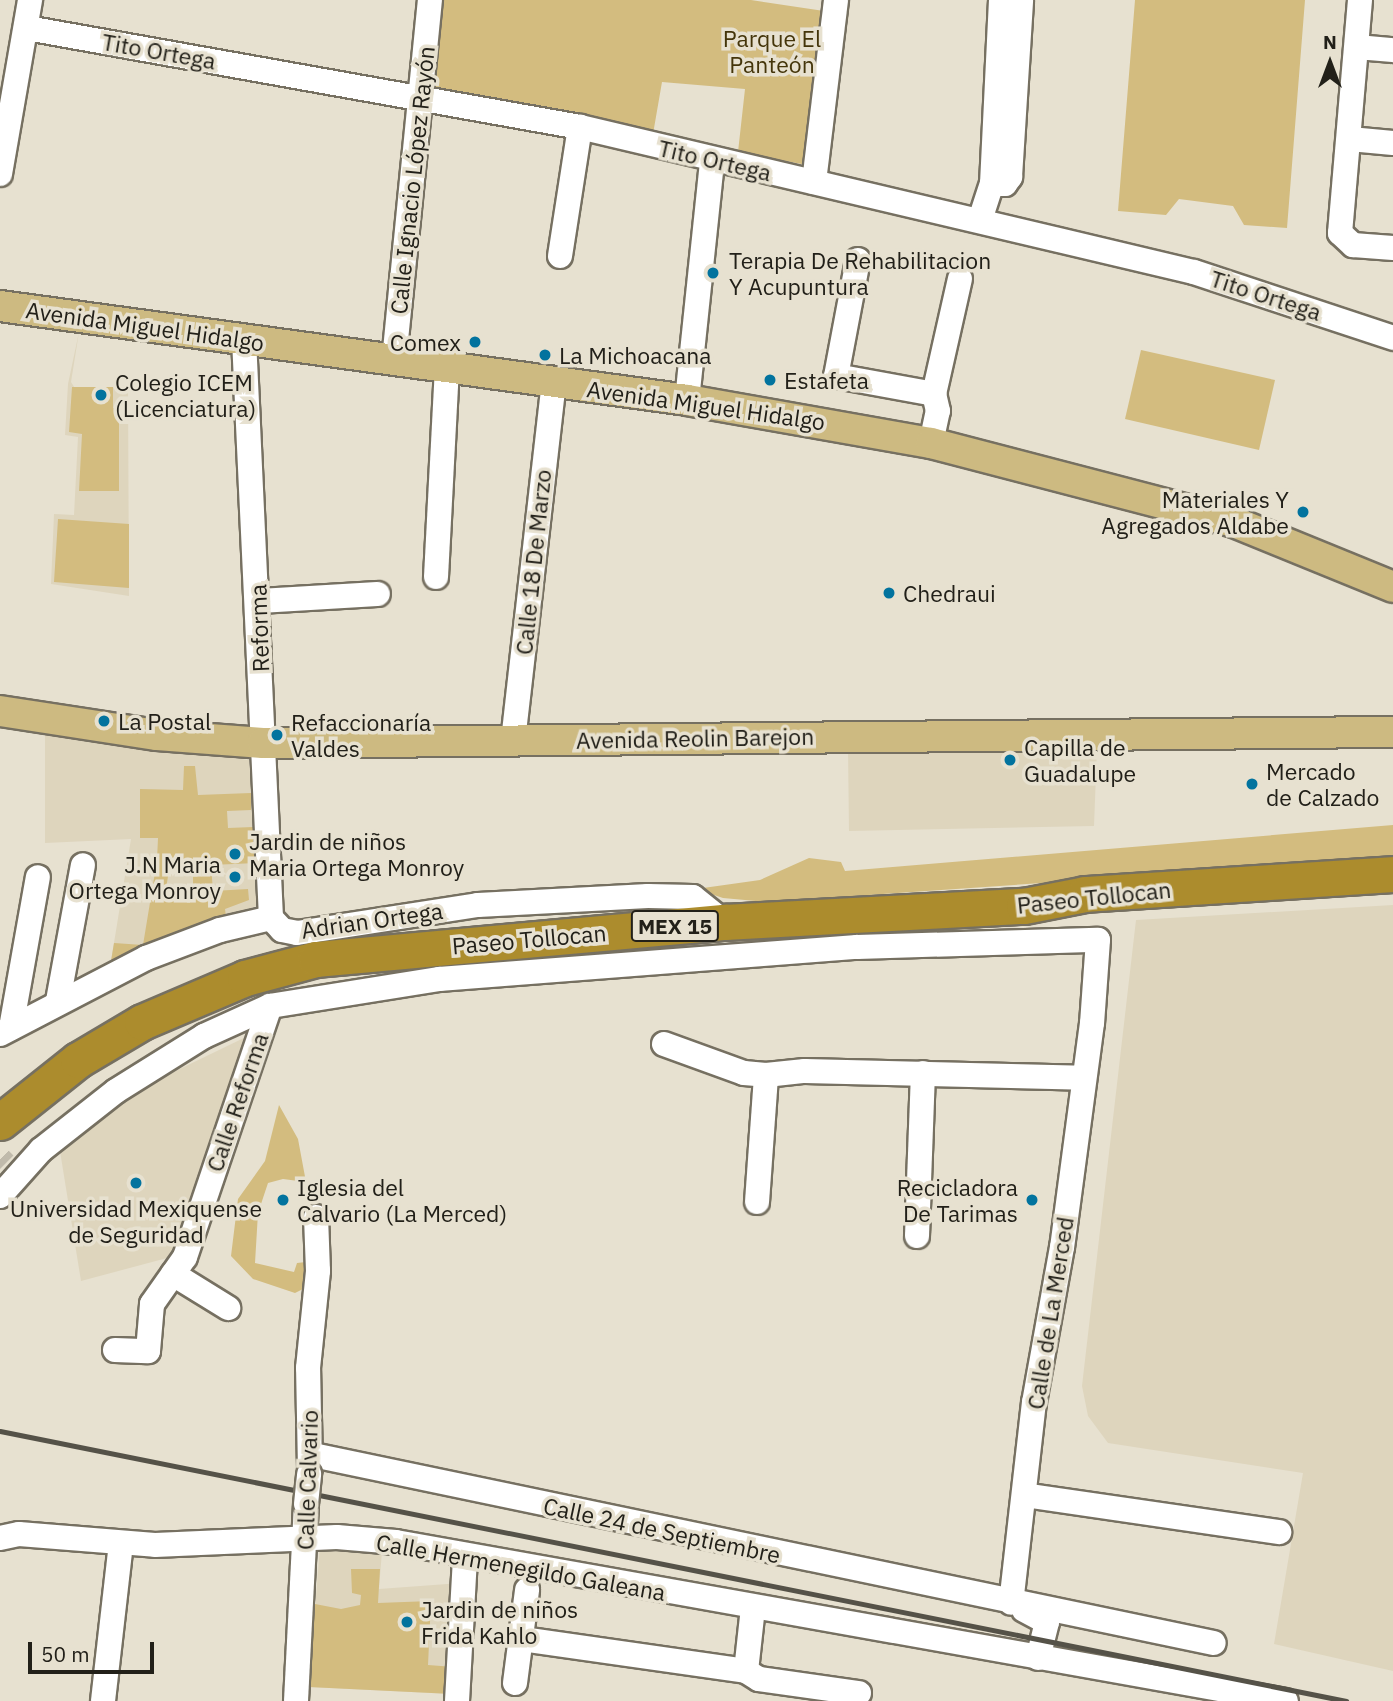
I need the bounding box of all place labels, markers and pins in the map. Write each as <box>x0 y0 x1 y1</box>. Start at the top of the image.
place label: Terapia De Rehabilitacion Y Acupuntura <box>729 246 991 300</box>
marker: Terapia De Rehabilitacion Y Acupuntura <box>703 263 723 283</box>
place label: Comex <box>390 328 461 356</box>
marker: Comex <box>467 334 483 350</box>
place label: La Michoacana <box>559 341 712 369</box>
marker: La Michoacana <box>537 347 553 363</box>
place label: Estafeta <box>784 366 869 394</box>
place label: Colegio ICEM (Licenciatura) <box>115 368 256 422</box>
marker: Estafeta <box>762 372 778 388</box>
marker: Colegio ICEM (Licenciatura) <box>93 387 109 403</box>
place label: Materiales Y Agregados Aldabe <box>1101 485 1289 539</box>
marker: Materiales Y Agregados Aldabe <box>1295 504 1311 520</box>
place label: Chedraui <box>903 579 996 607</box>
marker: Chedraui <box>881 585 897 601</box>
place label: La Postal <box>118 707 211 735</box>
place label: Refaccionaría Valdes <box>291 708 431 762</box>
marker: La Postal <box>96 713 112 729</box>
marker: Refaccionaría Valdes <box>269 727 285 743</box>
place label: Capilla de Guadalupe <box>1024 733 1136 787</box>
marker: Capilla de Guadalupe <box>1002 752 1018 768</box>
place label: Mercado de Calzado <box>1266 757 1379 811</box>
marker: Mercado de Calzado <box>1244 776 1260 792</box>
place label: Jardin de niños Maria Ortega Monroy <box>249 827 464 881</box>
marker: Jardin de niños Maria Ortega Monroy <box>227 846 243 862</box>
place label: J.N Maria Ortega Monroy <box>69 850 221 904</box>
marker: J.N Maria Ortega Monroy <box>227 869 243 885</box>
place label: Iglesia del Calvario (La Merced) <box>297 1173 507 1227</box>
place label: Recicladora De Tarimas <box>897 1173 1018 1227</box>
marker: Universidad Mexiquense de Seguridad <box>128 1175 144 1191</box>
marker: Iglesia del Calvario (La Merced) <box>275 1192 291 1208</box>
marker: Recicladora De Tarimas <box>1024 1192 1040 1208</box>
place label: Universidad Mexiquense de Seguridad <box>10 1194 262 1248</box>
place label: Jardin de niños Frida Kahlo <box>421 1595 578 1649</box>
marker: Jardin de niños Frida Kahlo <box>399 1614 415 1630</box>

